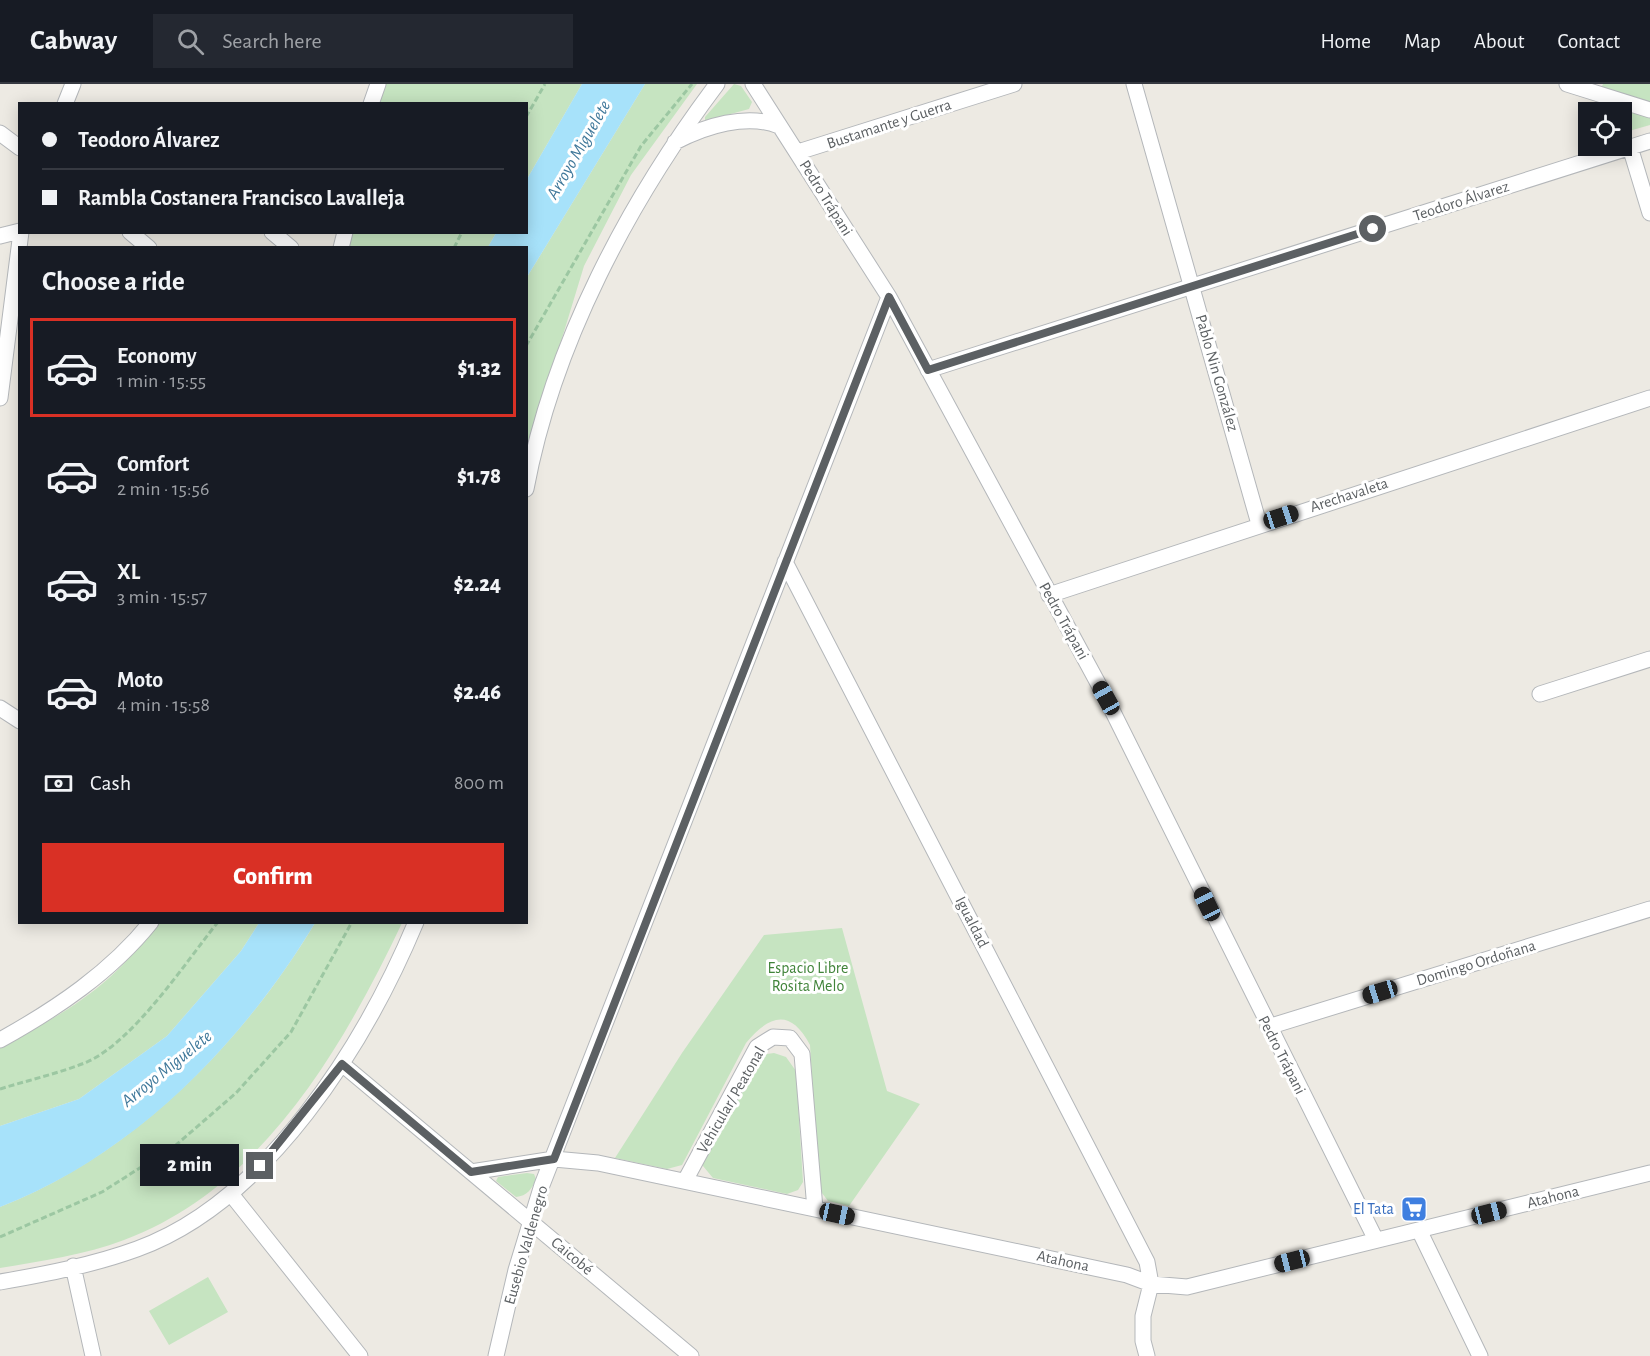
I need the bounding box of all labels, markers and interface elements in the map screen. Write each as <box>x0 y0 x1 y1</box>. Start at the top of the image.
search box <box>153 14 573 68</box>
icon: search <box>174 25 207 58</box>
text: Cabway <box>30 27 117 55</box>
text: Search here <box>222 30 322 52</box>
text: Home <box>1320 31 1371 52</box>
text: Map <box>1404 31 1441 52</box>
text: About <box>1474 31 1524 52</box>
text: Contact <box>1557 31 1620 52</box>
street label: Bustamante y Guerra <box>825 96 954 153</box>
water label: Arroyo Miguelete <box>543 98 614 203</box>
map controls <box>1578 102 1632 156</box>
button: locate <box>1578 102 1632 156</box>
text: Teodoro Álvarez <box>78 129 220 151</box>
street label: Pedro Trápani <box>797 157 855 239</box>
street label: Teodoro Álvarez <box>1410 176 1511 224</box>
text: Rambla Costanera Francisco Lavalleja <box>78 187 405 209</box>
route start <box>1359 215 1386 242</box>
text: Choose a ride <box>42 268 185 295</box>
street label: Pablo Nin González <box>1193 313 1241 434</box>
icon: car <box>45 341 99 395</box>
text: Economy <box>117 345 197 367</box>
text: $1.32 <box>458 357 501 379</box>
text: 1 min · 15:55 <box>117 371 206 391</box>
icon: car <box>45 449 99 503</box>
text: Comfort <box>117 453 189 475</box>
text: $1.78 <box>457 465 501 487</box>
street label: Arechavaleta <box>1308 475 1390 515</box>
text: 2 min · 15:56 <box>117 479 209 499</box>
car <box>1261 503 1301 531</box>
icon: car <box>45 557 99 611</box>
text: XL <box>117 561 140 583</box>
text: $2.24 <box>454 573 501 595</box>
street label: Pedro Trápani <box>1036 580 1092 662</box>
text: 3 min · 15:57 <box>117 587 207 607</box>
icon: car <box>45 665 99 719</box>
text: Moto <box>117 669 163 691</box>
car <box>1089 678 1123 718</box>
text: $2.46 <box>453 681 501 703</box>
text: 4 min · 15:58 <box>117 695 210 715</box>
icon: cash <box>42 767 75 800</box>
text: Cash <box>90 772 131 794</box>
text: 800 m <box>454 773 504 793</box>
button: Confirm <box>42 843 504 912</box>
car <box>1191 884 1223 924</box>
street label: Igualdad <box>952 894 992 950</box>
street label: Domingo Ordoñana <box>1415 937 1537 989</box>
park label: Espacio Libre Rosita Melo <box>768 960 848 994</box>
car <box>1360 978 1400 1006</box>
street label: Pedro Trápani <box>1255 1013 1309 1097</box>
water label: Arroyo Miguelete <box>118 1027 216 1111</box>
street label: Vehicular/ Peatonal <box>694 1044 768 1156</box>
callout: 2 min <box>140 1145 239 1187</box>
route end <box>246 1152 273 1179</box>
text: 2 min <box>167 1155 212 1175</box>
street label: Atahona <box>1525 1183 1581 1211</box>
street label: Eusebio Valdenegro <box>501 1184 551 1306</box>
supermarket icon: El Tata <box>1399 1194 1429 1224</box>
car <box>1469 1200 1509 1226</box>
car <box>818 1201 856 1227</box>
place label: El Tata <box>1353 1201 1394 1217</box>
street label: Caicobé <box>548 1234 596 1278</box>
street label: Atahona <box>1035 1248 1091 1274</box>
car <box>1272 1248 1312 1274</box>

